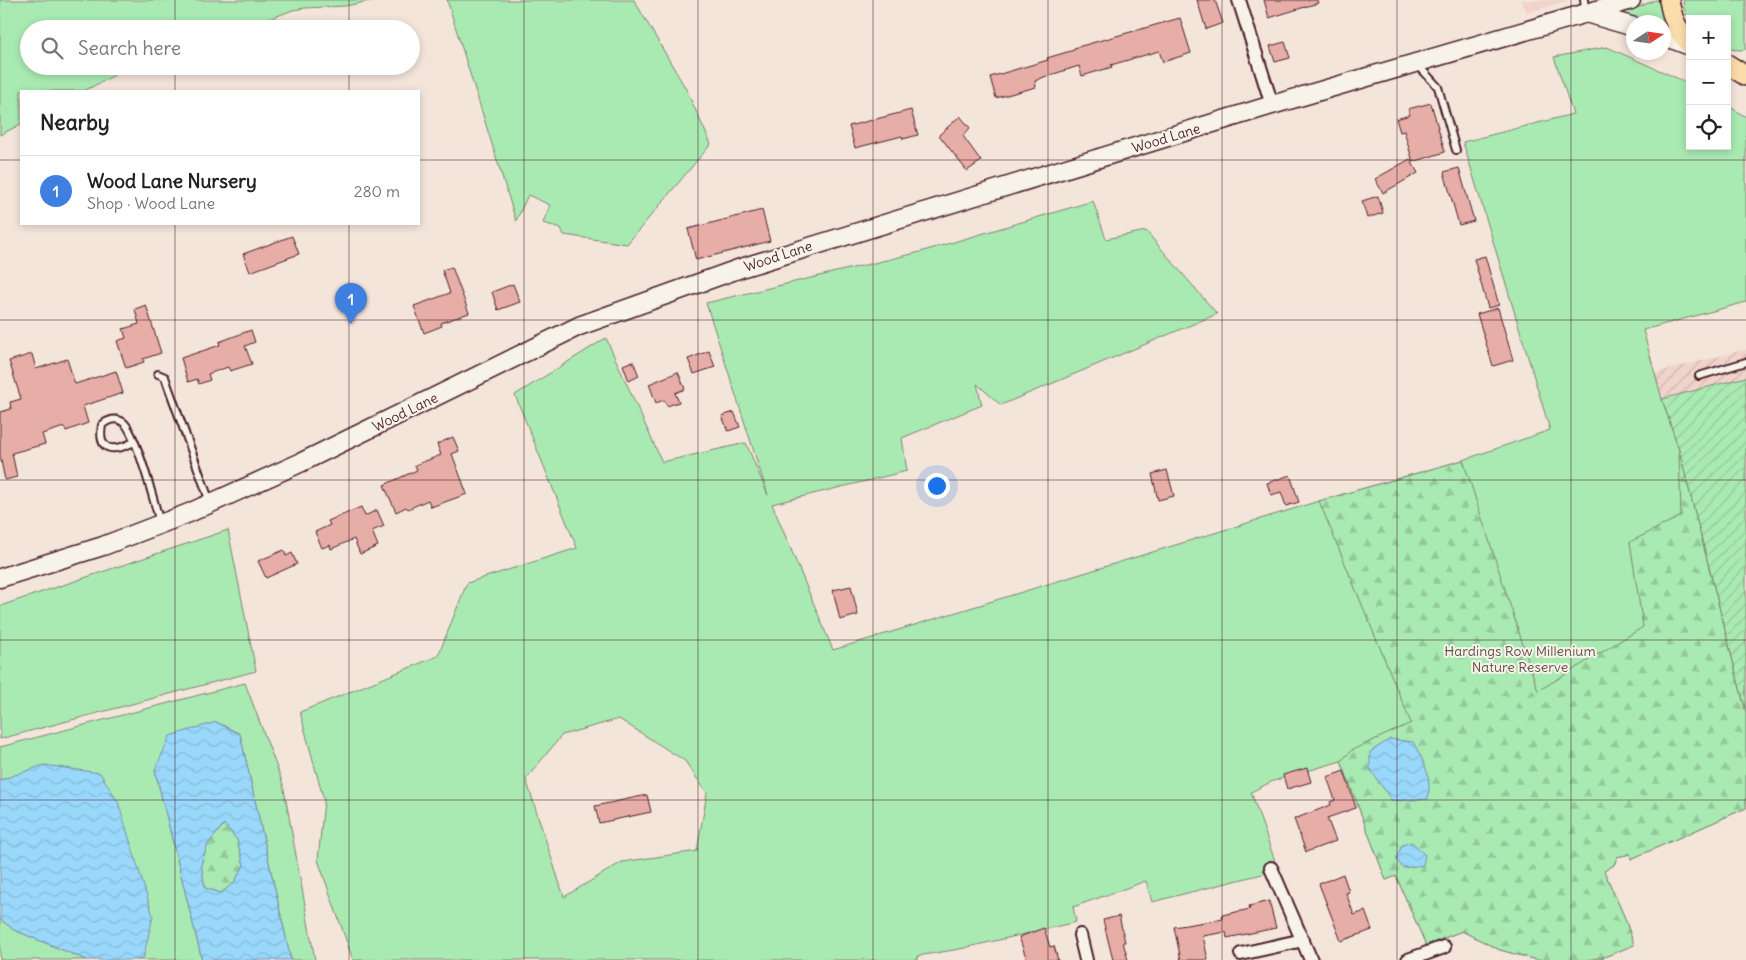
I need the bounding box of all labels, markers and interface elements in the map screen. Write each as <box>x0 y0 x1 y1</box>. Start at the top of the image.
north arrow <box>1626 15 1671 60</box>
map controls <box>1686 15 1731 150</box>
button: + <box>1686 15 1731 60</box>
search box <box>20 20 420 75</box>
icon: search <box>38 34 66 62</box>
text: Search here <box>78 36 181 60</box>
button: − <box>1686 60 1731 105</box>
button: locate <box>1686 105 1731 150</box>
text: Nearby <box>40 109 110 136</box>
street label: Wood Lane <box>1130 119 1202 157</box>
text: Wood Lane Nursery <box>87 169 257 193</box>
text: 1 <box>53 181 59 201</box>
text: 280 m <box>354 181 400 201</box>
text: Shop · Wood Lane <box>87 193 215 213</box>
street label: Wood Lane <box>742 237 814 275</box>
pin: 1 <box>335 283 367 324</box>
street label: Wood Lane <box>369 388 441 436</box>
your location <box>924 473 950 499</box>
park label: Hardings Row Millenium Nature Reserve <box>1444 642 1596 676</box>

